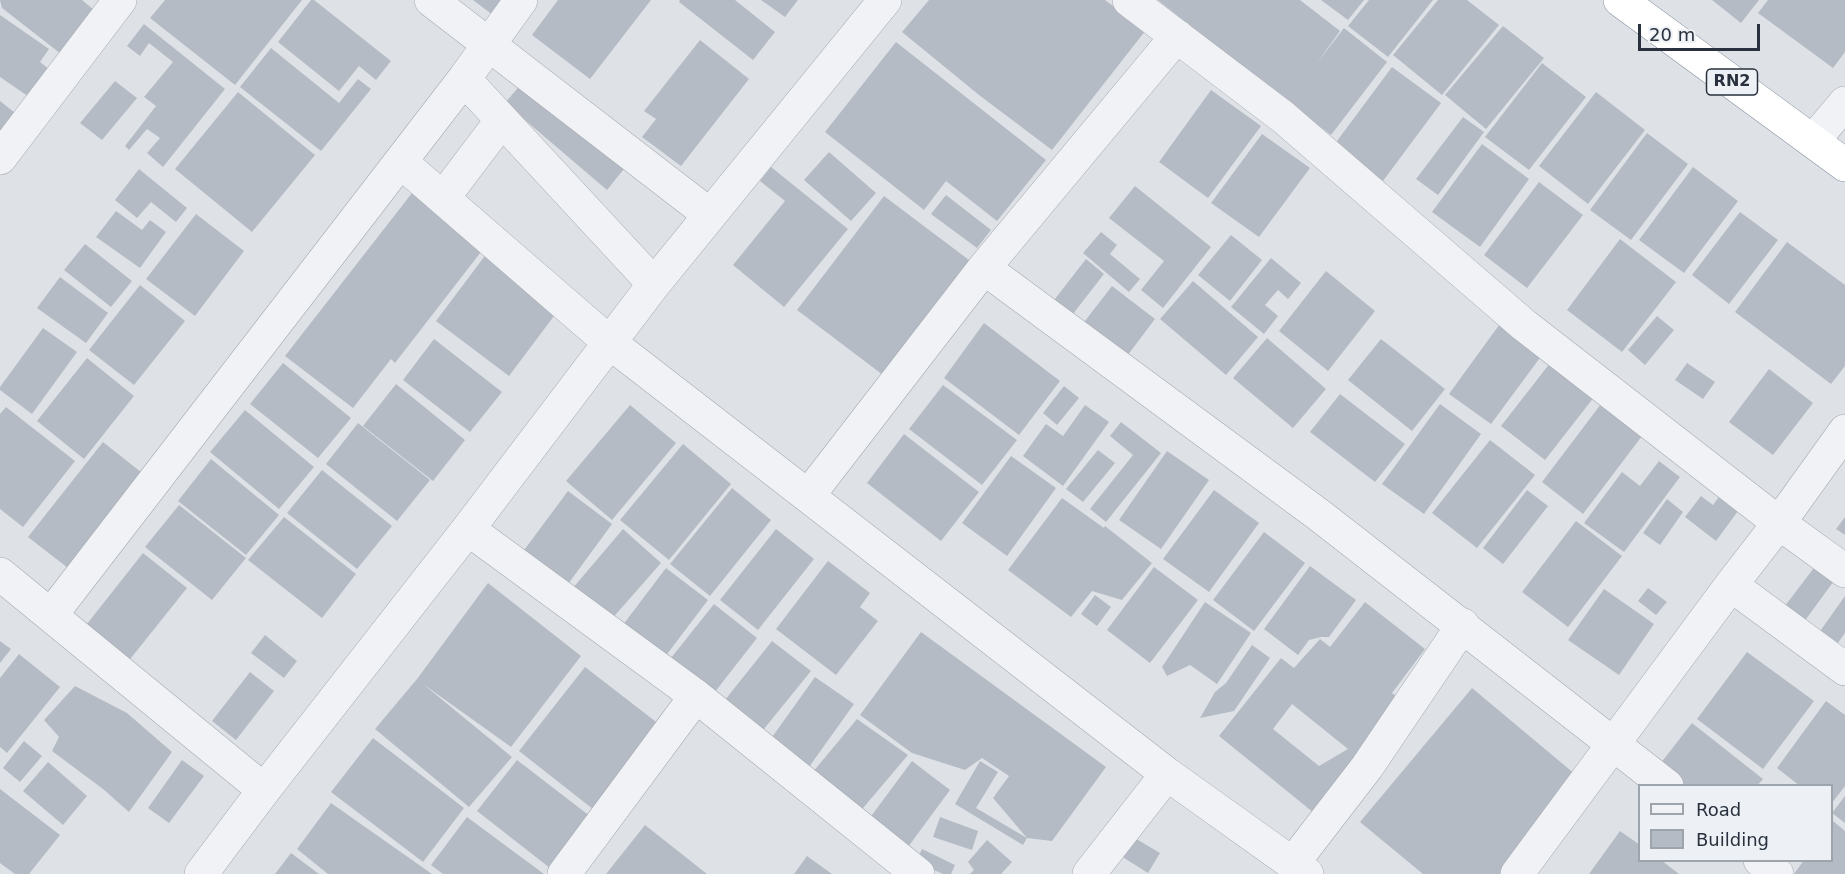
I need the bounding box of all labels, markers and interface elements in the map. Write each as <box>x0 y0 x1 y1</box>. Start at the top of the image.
scale bar <box>1641 12 1762 50</box>
text: 20 m <box>1649 24 1695 45</box>
road number: RN2 <box>1706 69 1758 95</box>
legend <box>1638 784 1833 862</box>
text: Road <box>1696 799 1741 820</box>
text: Building <box>1696 829 1769 850</box>

